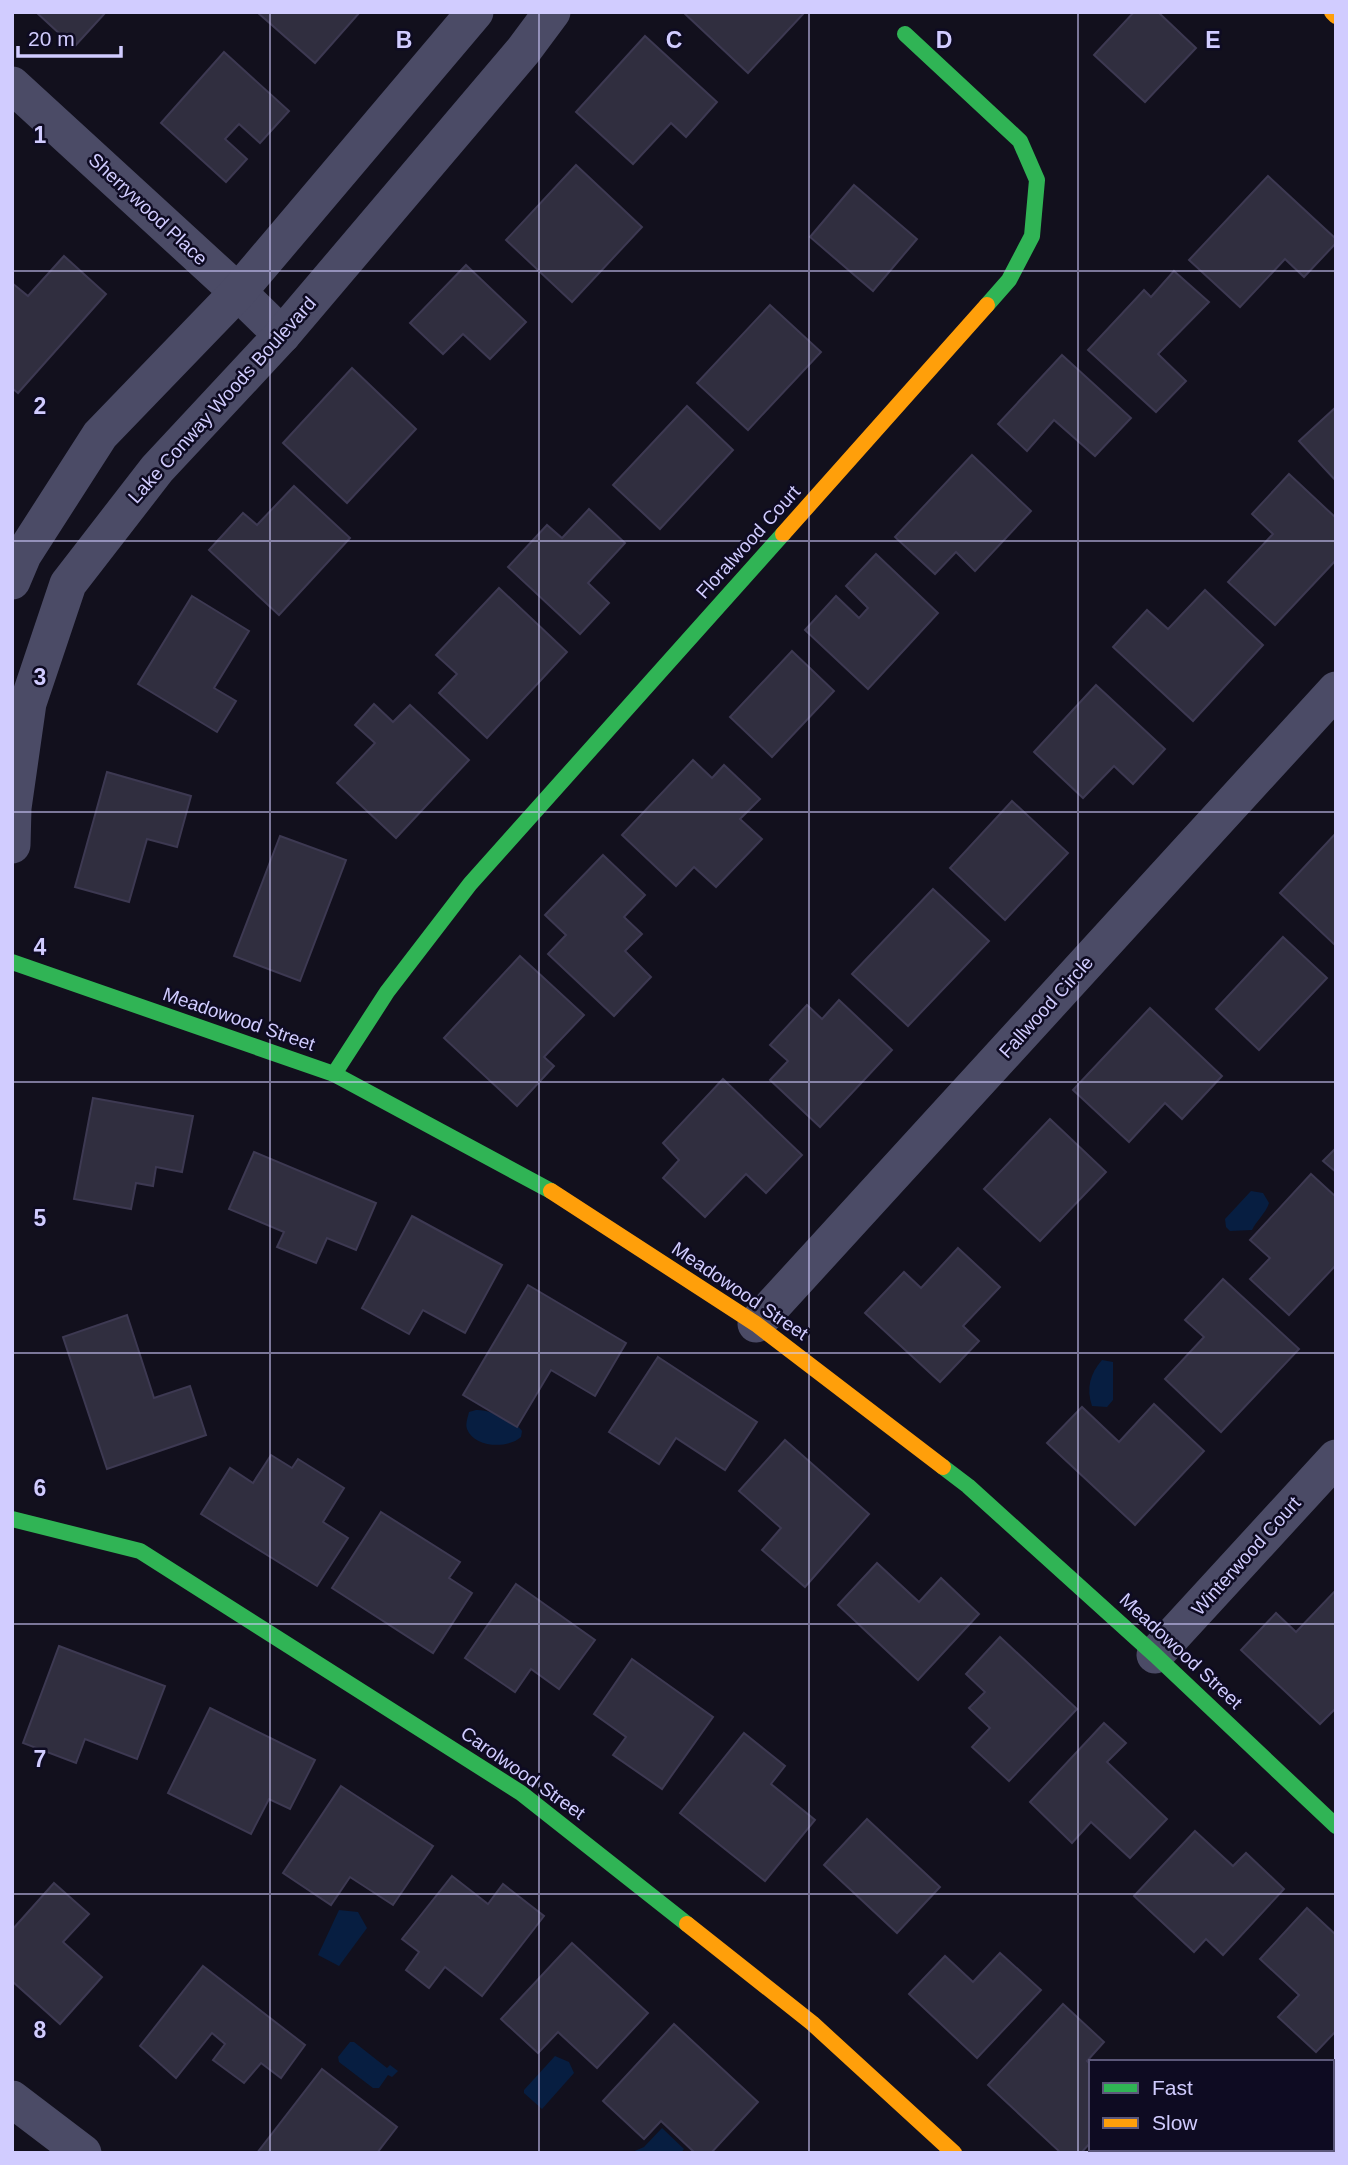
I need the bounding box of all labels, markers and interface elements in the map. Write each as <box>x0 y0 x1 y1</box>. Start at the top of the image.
scale bar <box>18 14 121 58</box>
text: 20 m <box>28 27 75 50</box>
text: B <box>396 27 412 53</box>
text: C <box>666 27 682 53</box>
text: D <box>936 27 952 53</box>
text: E <box>1205 27 1221 53</box>
text: 1 <box>34 122 47 148</box>
street label: Sherrywood Place <box>84 149 212 269</box>
street label: Lake Conway Woods Boulevard <box>124 293 320 507</box>
text: 2 <box>34 393 46 419</box>
street label: Floralwood Court <box>692 481 805 603</box>
text: 3 <box>34 664 46 690</box>
text: 4 <box>34 934 47 960</box>
street label: Fallwood Circle <box>995 952 1097 1062</box>
street label: Meadowood Street <box>160 983 318 1055</box>
text: 5 <box>34 1205 47 1231</box>
street label: Meadowood Street <box>668 1238 813 1345</box>
text: 6 <box>34 1475 46 1501</box>
street label: Winterwood Court <box>1187 1492 1305 1620</box>
street label: Meadowood Street <box>1116 1589 1247 1714</box>
street label: Carolwood Street <box>457 1722 590 1824</box>
text: 7 <box>34 1746 46 1772</box>
text: 8 <box>34 2017 47 2043</box>
legend <box>1089 2060 1334 2151</box>
text: Fast <box>1152 2076 1193 2099</box>
text: Slow <box>1152 2111 1198 2134</box>

